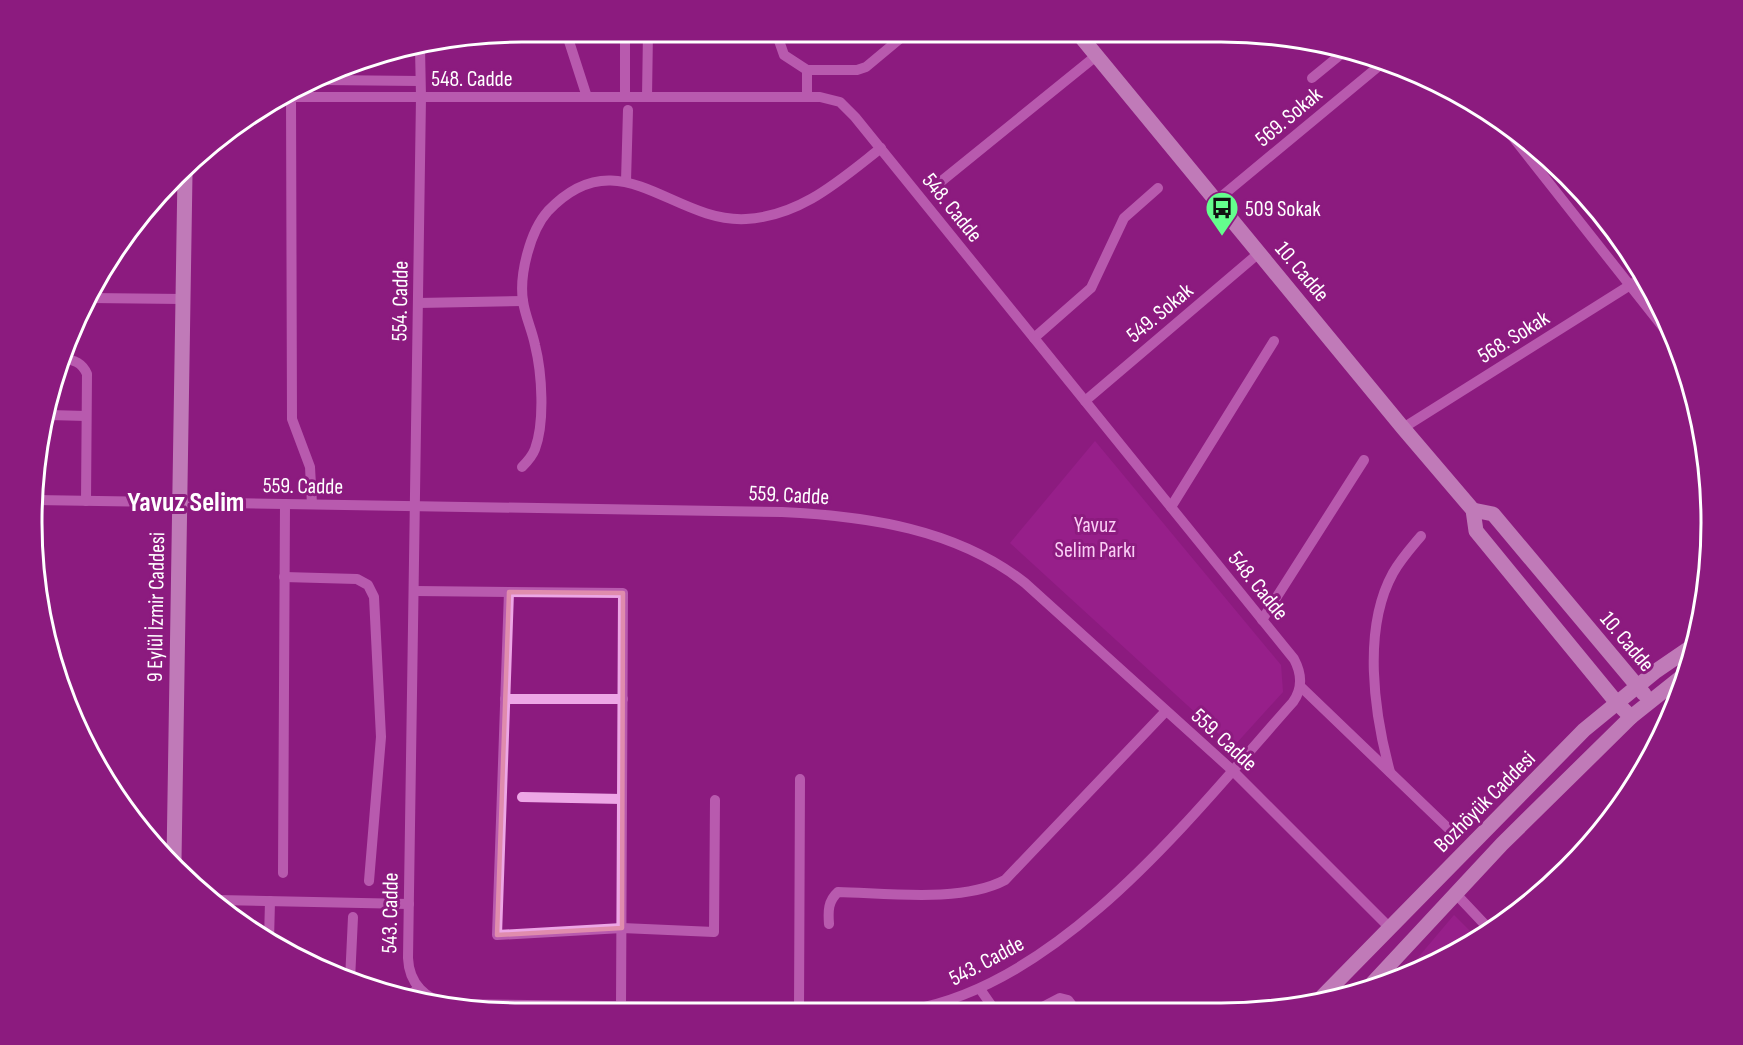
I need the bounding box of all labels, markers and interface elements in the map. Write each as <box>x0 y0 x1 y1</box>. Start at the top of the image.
street label: 548. Cadde <box>431 66 513 93</box>
street label: 569. Sokak <box>1250 81 1328 153</box>
street label: 548. Cadde <box>916 168 988 248</box>
bus stop icon: 509 Sokak <box>1204 190 1240 237</box>
place label: 509 Sokak <box>1245 196 1321 223</box>
street label: 10. Cadde <box>1269 236 1335 308</box>
street label: 554. Cadde <box>386 261 415 342</box>
street label: 549. Sokak <box>1121 277 1199 349</box>
street label: 568. Sokak <box>1473 304 1555 370</box>
street label: 559. Cadde <box>263 472 343 501</box>
street label: 559. Cadde <box>748 480 830 511</box>
district label: Yavuz Selim <box>128 486 244 519</box>
park label: Yavuz Selim Parkı <box>1055 512 1135 564</box>
street label: 9 Eylül İzmir Caddesi <box>142 532 171 682</box>
street label: 548. Cadde <box>1222 546 1294 626</box>
street label: 10. Cadde <box>1594 606 1660 678</box>
street label: 559. Cadde <box>1185 703 1263 777</box>
street label: Bozhöyük Caddesi <box>1429 746 1541 858</box>
street label: 543. Cadde <box>376 872 405 954</box>
street label: 543. Cadde <box>945 930 1029 992</box>

